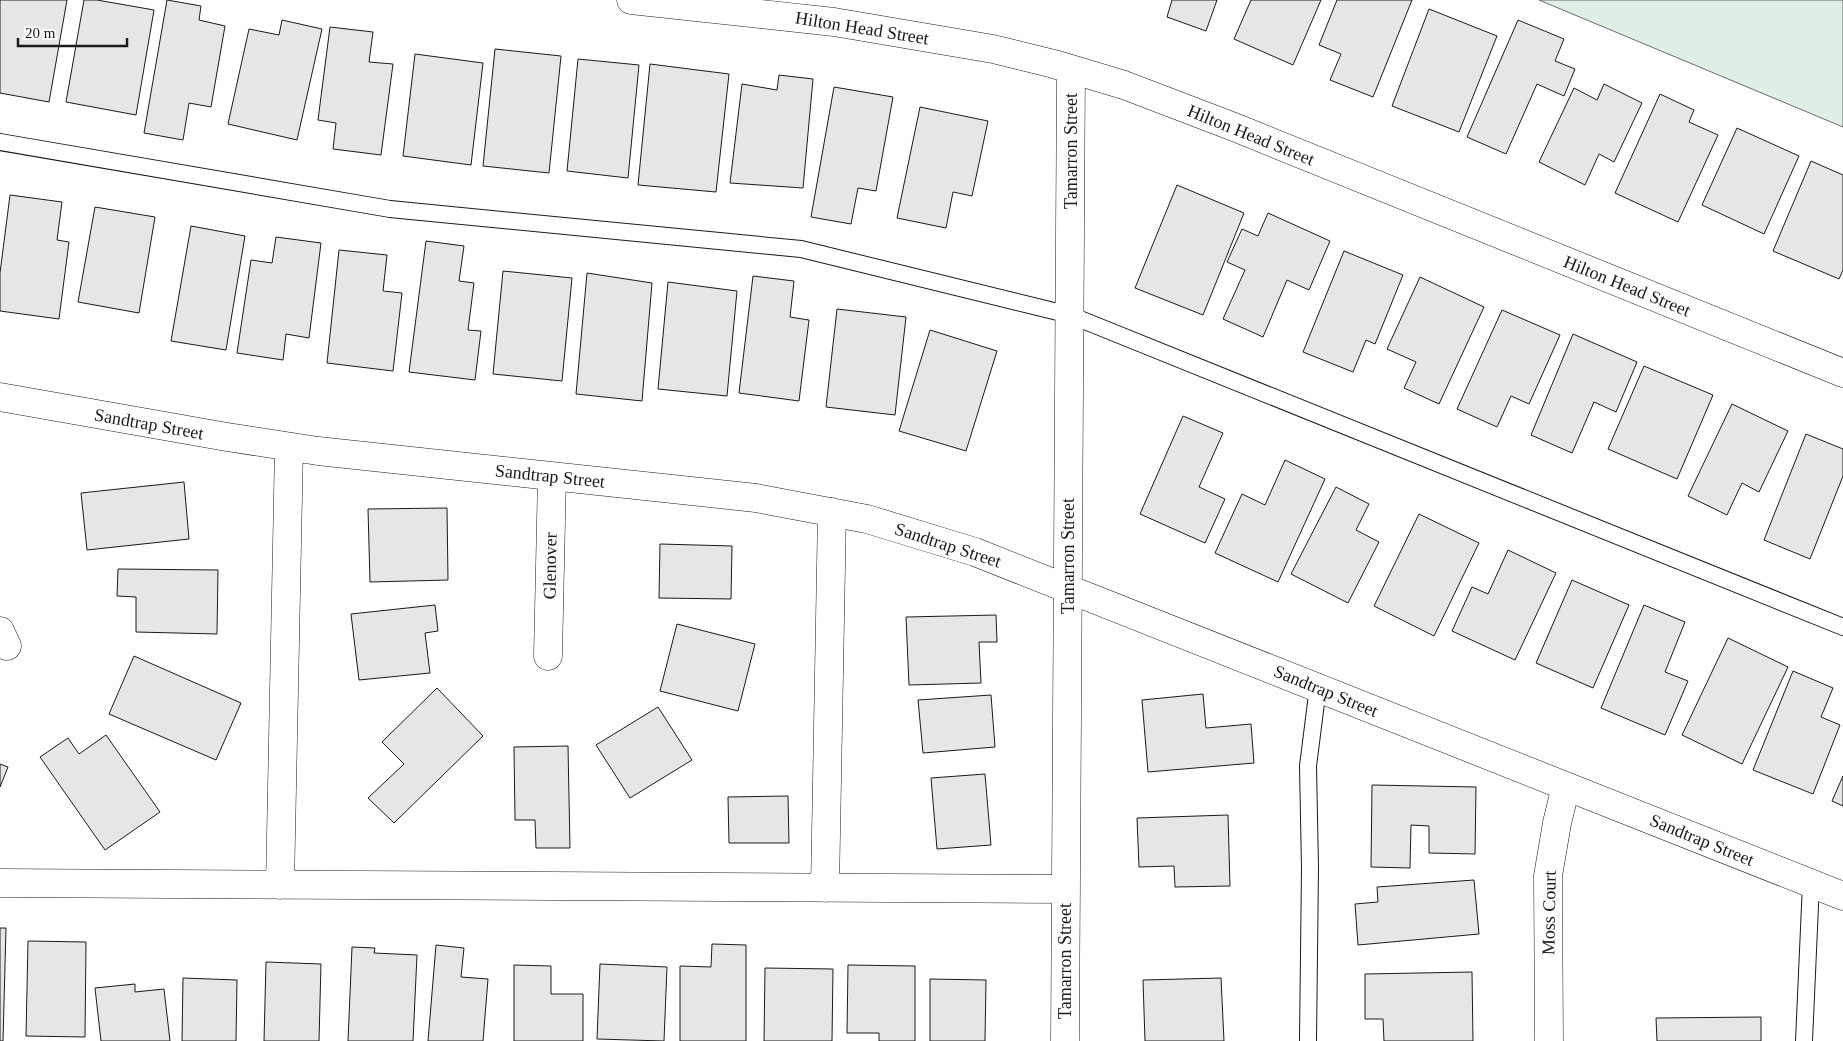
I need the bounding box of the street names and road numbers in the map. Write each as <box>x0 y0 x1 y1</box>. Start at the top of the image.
street label: Hilton Head Street <box>794 8 930 48</box>
street label: Tamarron Street <box>1061 93 1081 209</box>
street label: Hilton Head Street <box>1185 100 1317 170</box>
street label: Hilton Head Street <box>1561 251 1693 321</box>
street label: Sandtrap Street <box>93 405 205 443</box>
street label: Sandtrap Street <box>494 460 606 492</box>
street label: Tamarron Street <box>1058 498 1078 614</box>
street label: Sandtrap Street <box>892 518 1004 572</box>
street label: Glenover <box>539 532 561 600</box>
street label: Sandtrap Street <box>1271 661 1381 721</box>
street label: Sandtrap Street <box>1647 810 1757 870</box>
street label: Moss Court <box>1538 871 1560 955</box>
street label: Tamarron Street <box>1055 903 1075 1019</box>

